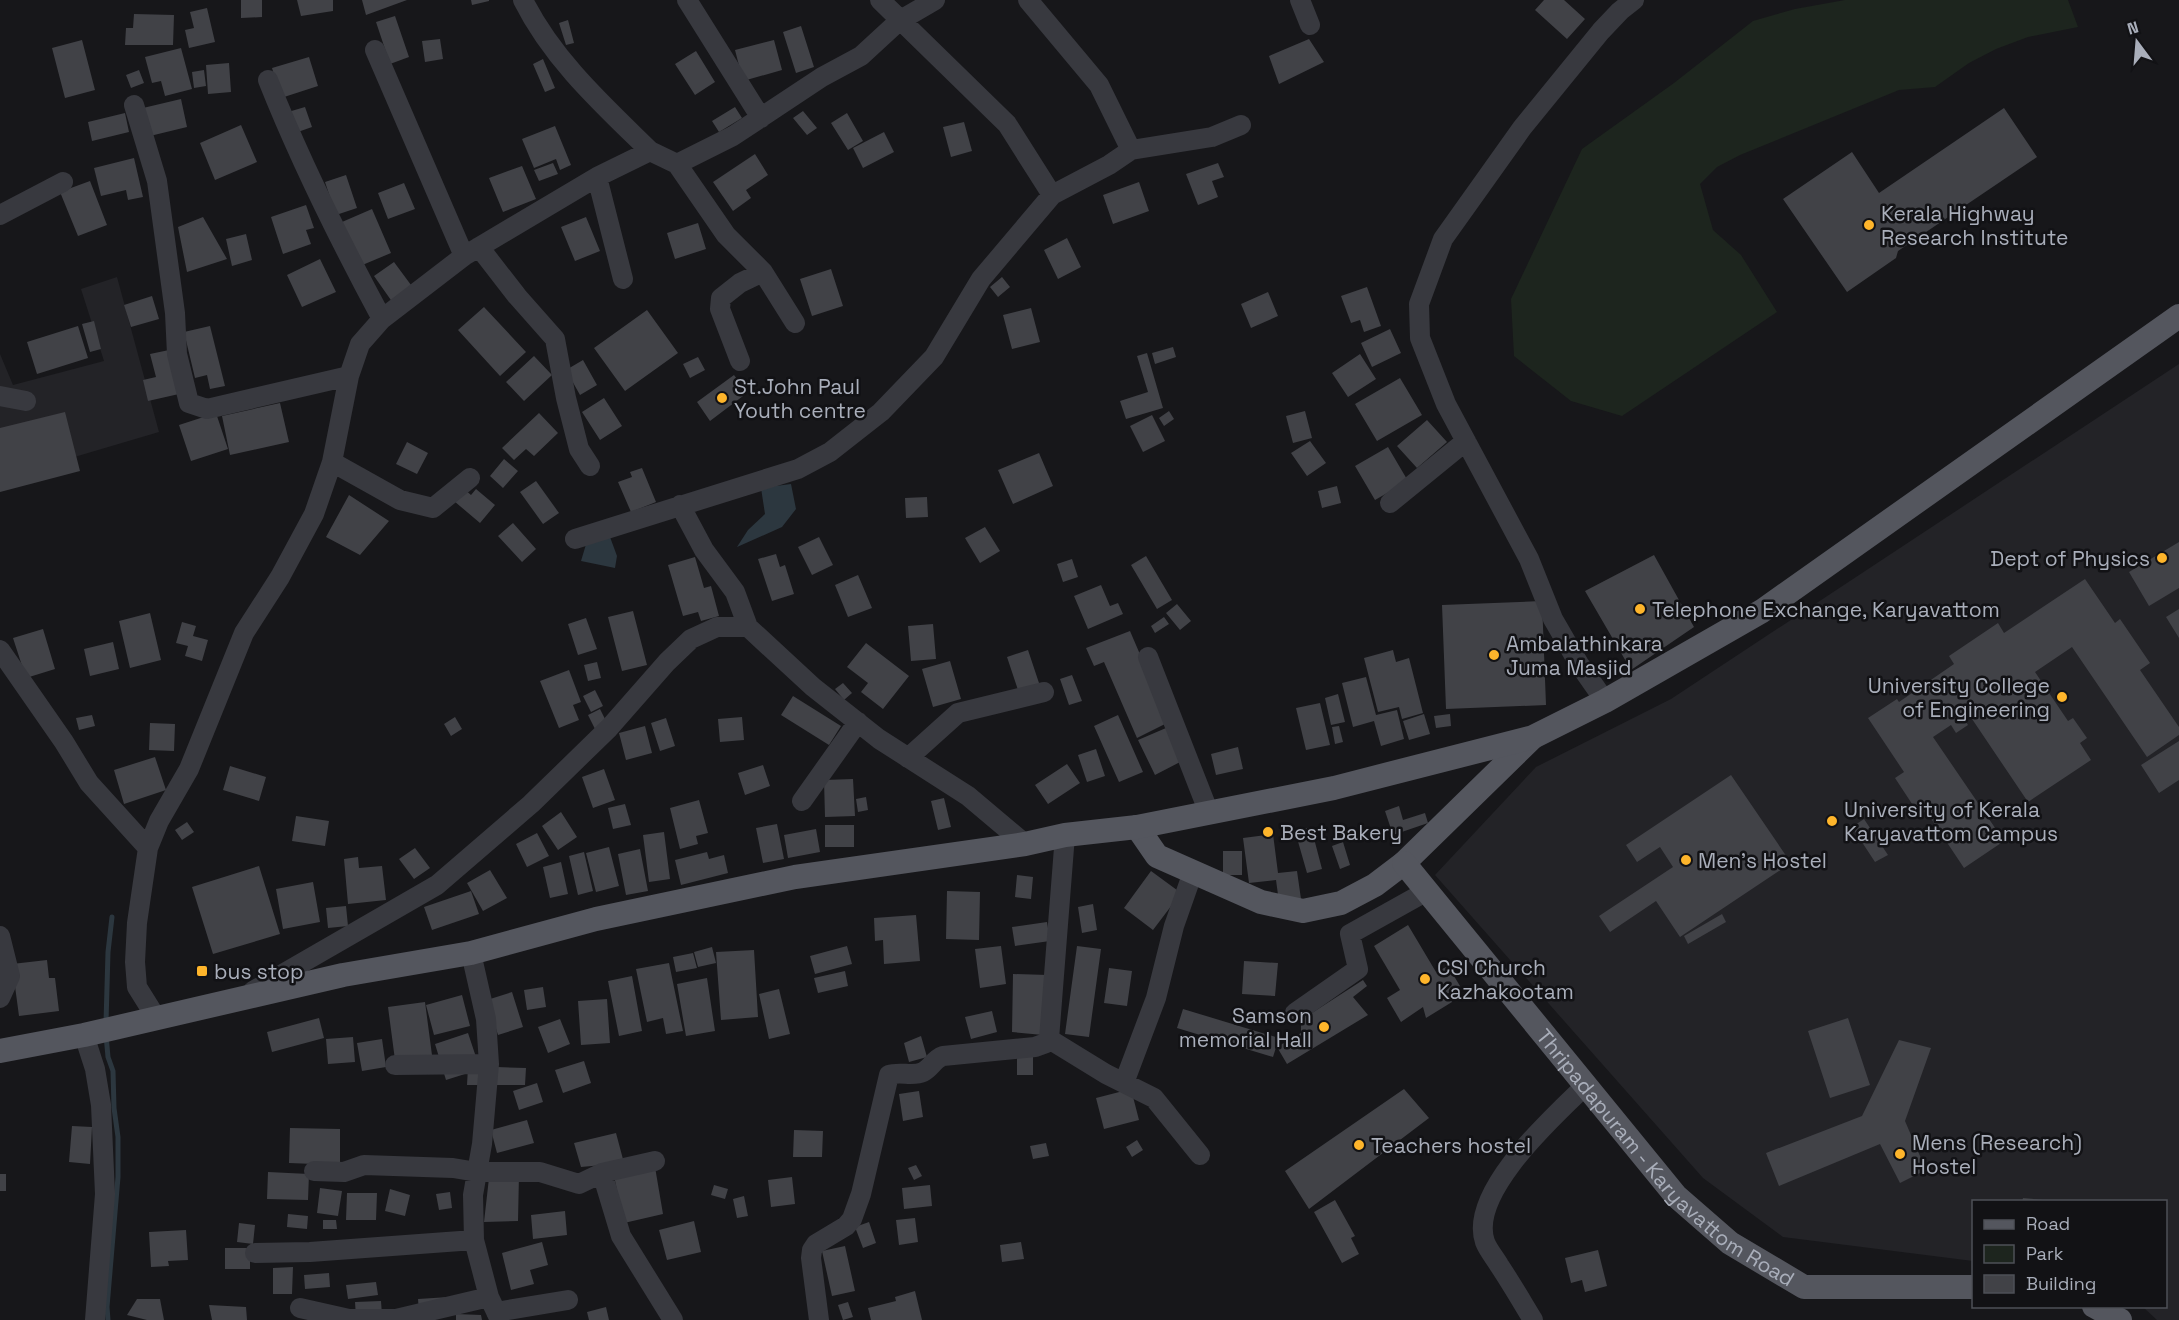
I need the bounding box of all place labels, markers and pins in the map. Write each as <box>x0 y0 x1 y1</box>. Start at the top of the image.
place label: Kerala Highway Research Institute <box>1881 200 2068 251</box>
marker: Kerala Highway Research Institute <box>1862 218 1876 232</box>
place label: St.John Paul Youth centre <box>734 373 866 424</box>
marker: St.John Paul Youth centre <box>715 391 729 405</box>
place label: Dept of Physics <box>1990 545 2150 572</box>
marker: Dept of Physics <box>2155 551 2169 565</box>
place label: Telephone Exchange, Karyavattom <box>1652 596 2000 623</box>
marker: Telephone Exchange, Karyavattom <box>1633 602 1647 616</box>
place label: Ambalathinkara Juma Masjid <box>1506 630 1663 681</box>
marker: Ambalathinkara Juma Masjid <box>1487 648 1501 662</box>
place label: University College of Engineering <box>1868 672 2050 723</box>
marker: University College of Engineering <box>2055 690 2069 704</box>
place label: University of Kerala Karyavattom Campus <box>1844 796 2058 847</box>
marker: University of Kerala Karyavattom Campus <box>1825 814 1839 828</box>
place label: Best Bakery <box>1280 819 1402 846</box>
marker: Best Bakery <box>1261 825 1275 839</box>
place label: Men's Hostel <box>1698 847 1827 874</box>
marker: Men's Hostel <box>1679 853 1693 867</box>
place label: CSI Church Kazhakootam <box>1437 954 1574 1005</box>
place label: bus stop <box>214 958 303 985</box>
marker: bus stop <box>195 964 209 978</box>
marker: CSI Church Kazhakootam <box>1418 972 1432 986</box>
place label: Samson memorial Hall <box>1179 1002 1312 1053</box>
marker: Samson memorial Hall <box>1317 1020 1331 1034</box>
place label: Mens (Research) Hostel <box>1912 1129 2082 1180</box>
place label: Teachers hostel <box>1371 1132 1531 1159</box>
marker: Teachers hostel <box>1352 1138 1366 1152</box>
marker: Mens (Research) Hostel <box>1893 1147 1907 1161</box>

